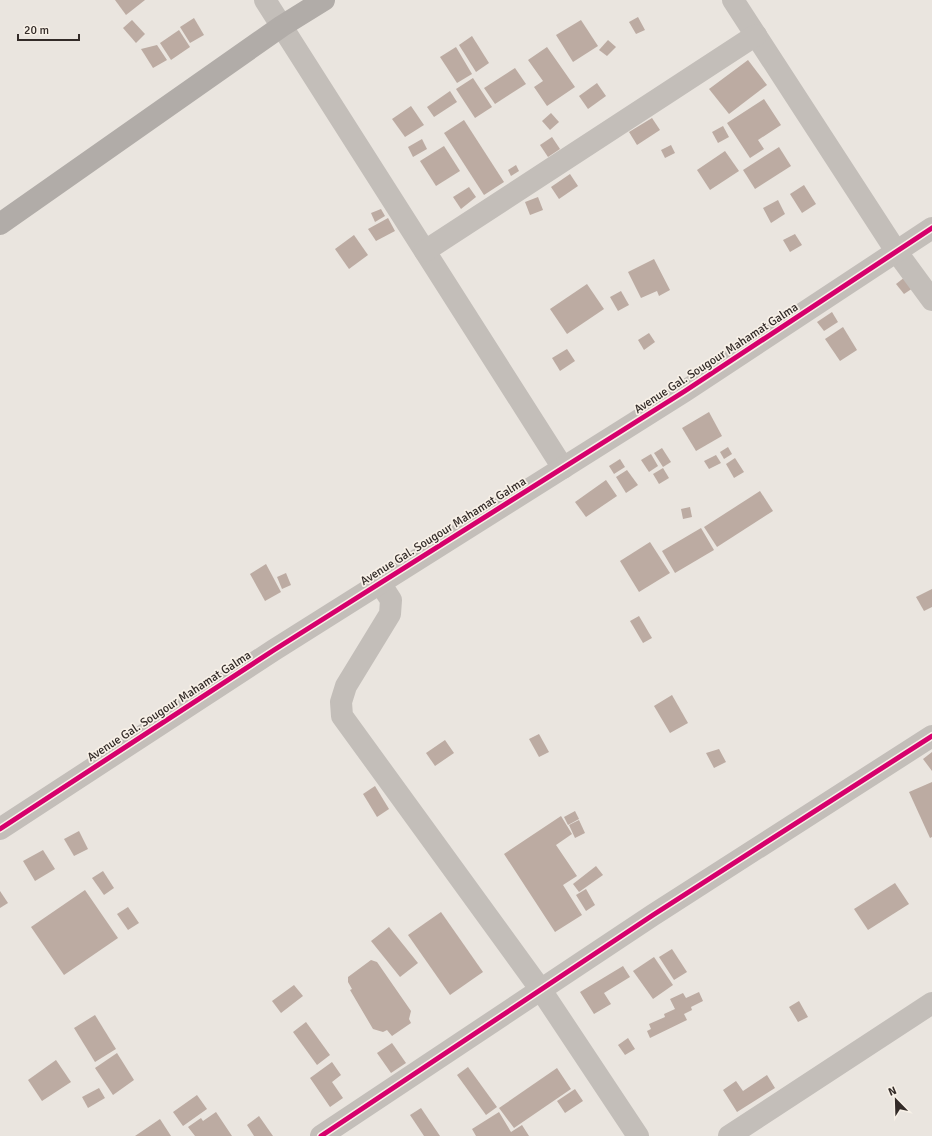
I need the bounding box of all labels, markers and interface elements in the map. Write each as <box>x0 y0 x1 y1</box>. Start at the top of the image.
scale bar <box>18 16 79 42</box>
text: 20 m <box>24 23 49 38</box>
street label: Avenue Gal. Sougour Mahamat Galma <box>631 300 801 417</box>
street label: Avenue Gal. Sougour Mahamat Galma <box>358 474 529 589</box>
street label: Avenue Gal. Sougour Mahamat Galma <box>84 648 254 765</box>
north arrow <box>876 1080 916 1120</box>
text: N <box>886 1084 898 1099</box>

